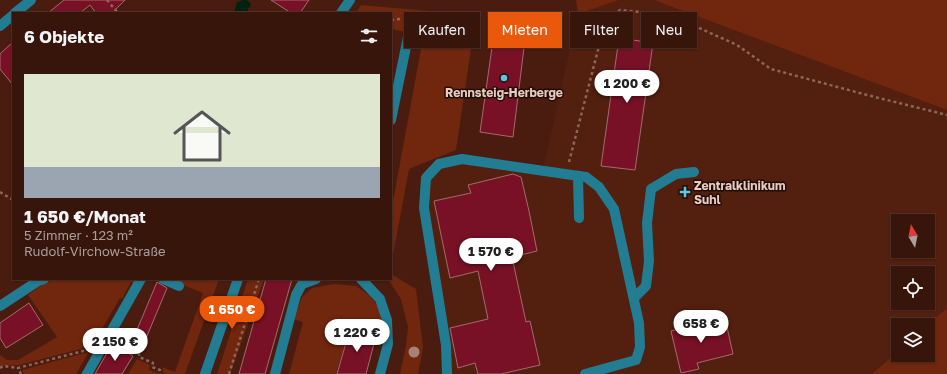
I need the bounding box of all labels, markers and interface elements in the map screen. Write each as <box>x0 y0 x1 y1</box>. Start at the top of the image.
chip: Kaufen <box>404 12 480 48</box>
chip: Mieten <box>488 12 562 48</box>
chip: Filter <box>570 12 633 48</box>
chip: Neu <box>641 12 697 48</box>
icon: filters <box>358 25 380 47</box>
text: 6 Objekte <box>24 26 104 47</box>
pin: 1 200 € <box>590 70 664 104</box>
marker: Rennsteig-Herberge <box>499 73 509 83</box>
text: 1 200 € <box>603 75 651 91</box>
place label: Rennsteig-Herberge <box>445 85 563 100</box>
icon: home <box>166 100 238 172</box>
place label: Zentralklinikum Suhl <box>694 178 785 207</box>
marker: Zentralklinikum Suhl <box>679 186 691 198</box>
text: 1 650 €/Monat <box>24 206 146 227</box>
north arrow <box>891 214 935 258</box>
map controls <box>891 214 935 362</box>
text: 5 Zimmer · 123 m² <box>24 227 133 243</box>
pin: 1 570 € <box>454 238 528 272</box>
text: Rudolf-Virchow-Straße <box>24 243 166 259</box>
text: 1 570 € <box>468 243 514 259</box>
button: locate <box>891 266 935 310</box>
pin: 1 650 € <box>195 296 269 330</box>
text: 1 650 € <box>209 301 256 317</box>
pin: 658 € <box>673 310 729 344</box>
text: 658 € <box>683 315 719 331</box>
button: layers <box>891 318 935 362</box>
pin: 1 220 € <box>320 319 394 353</box>
text: 1 220 € <box>334 324 380 340</box>
pin: 2 150 € <box>78 328 152 362</box>
text: 2 150 € <box>92 333 138 349</box>

